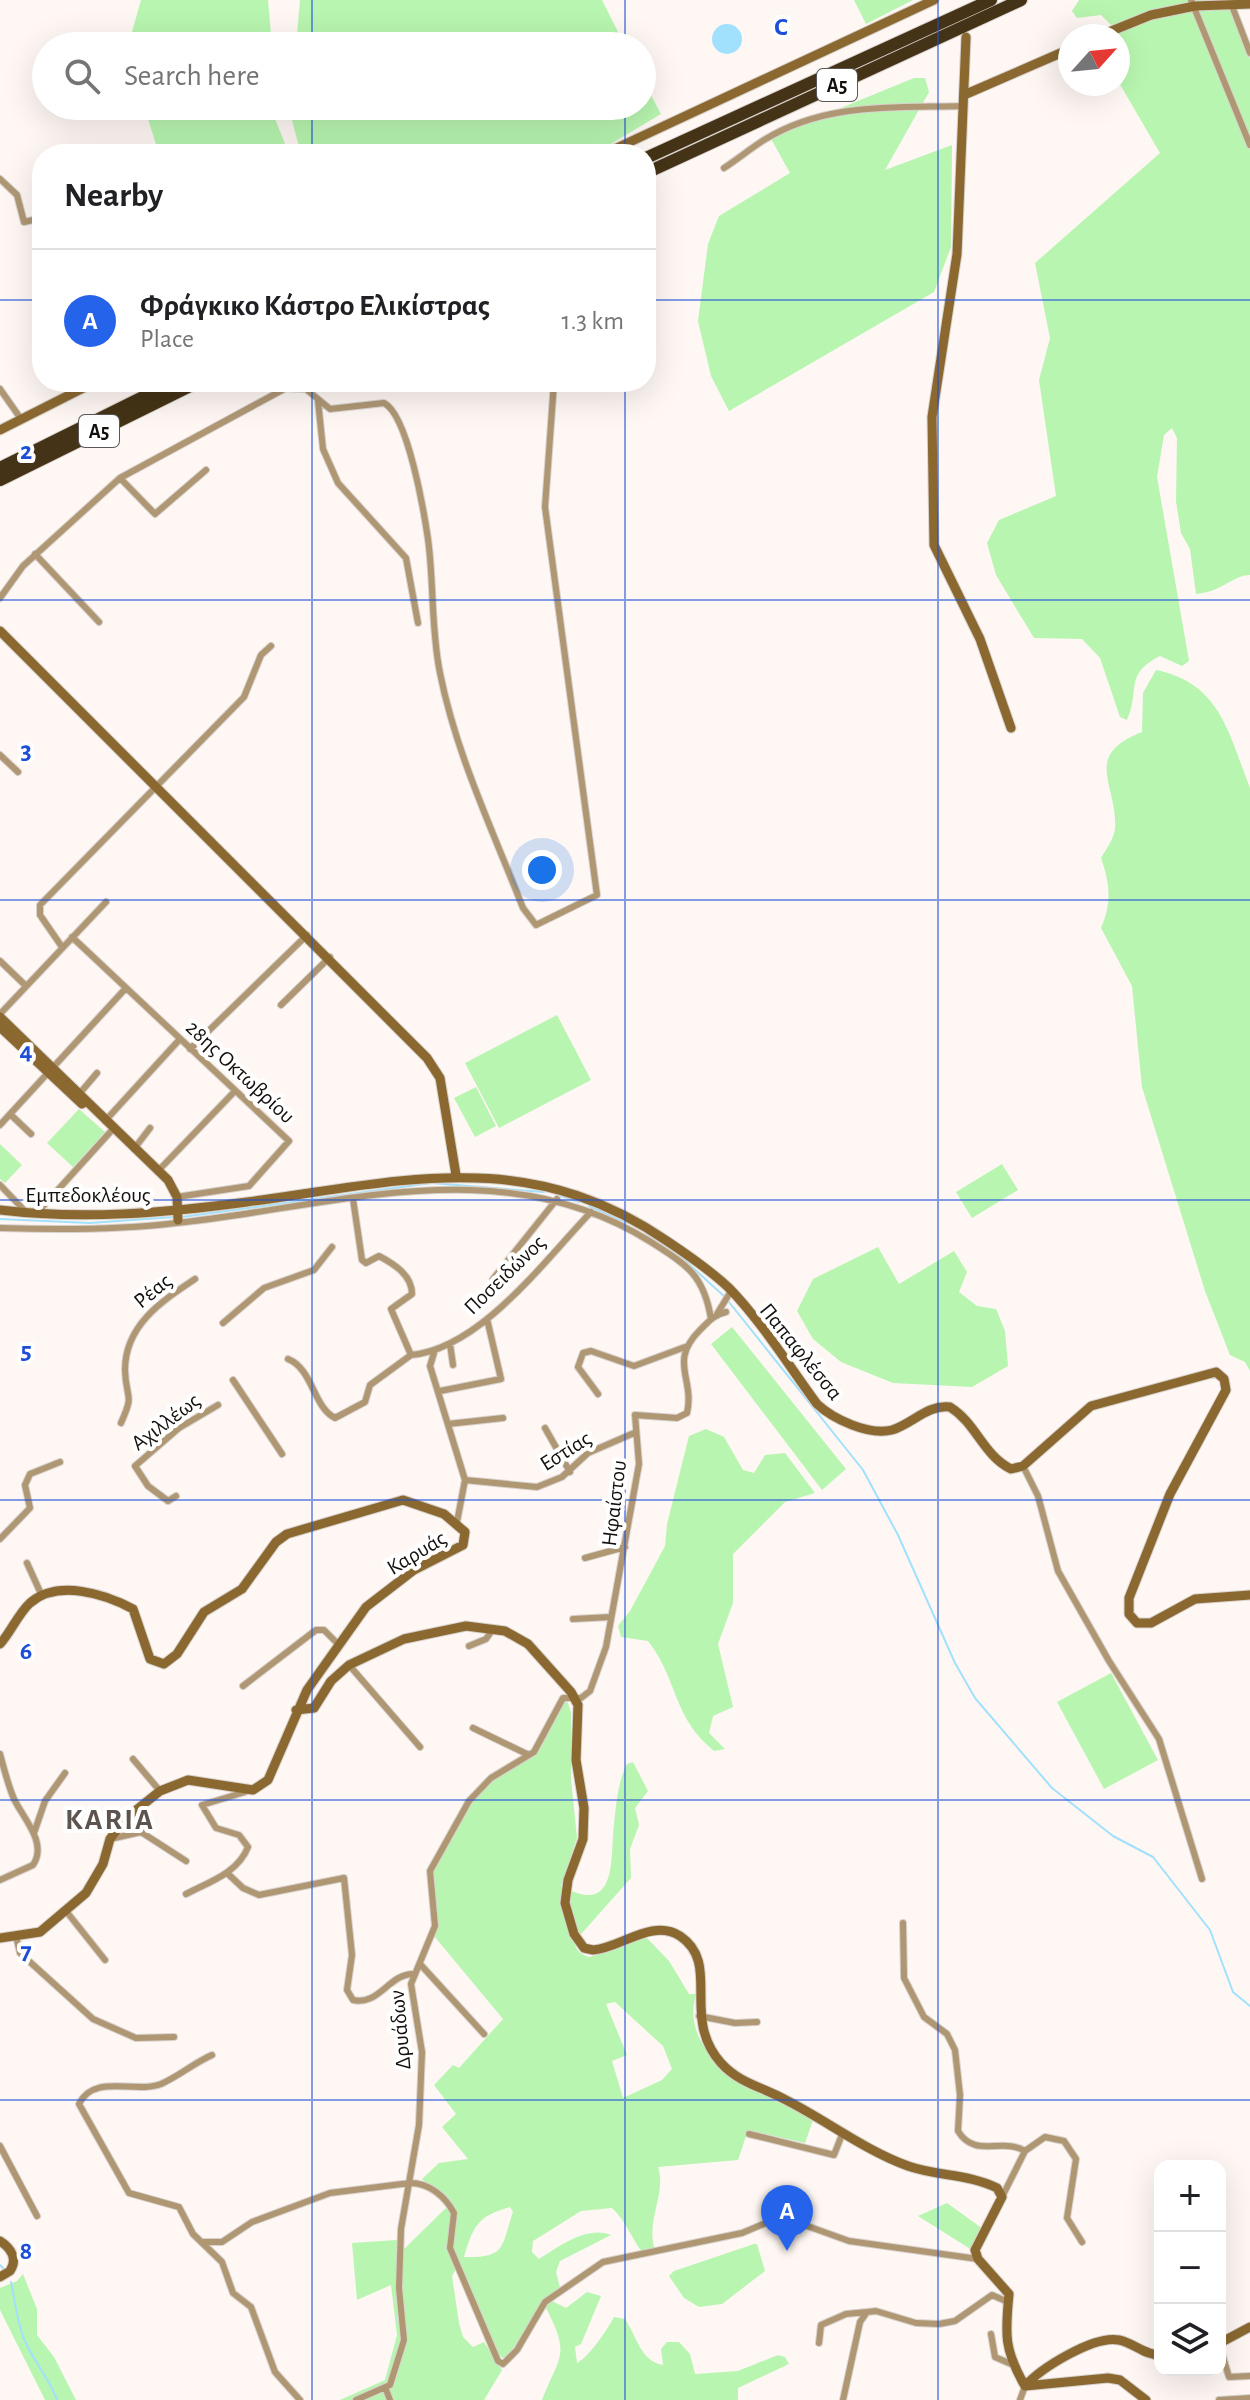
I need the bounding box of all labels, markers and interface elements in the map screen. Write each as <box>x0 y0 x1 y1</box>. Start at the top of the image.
text: C <box>774 14 788 40</box>
north arrow <box>1058 24 1130 96</box>
search box <box>32 32 656 120</box>
icon: search <box>60 54 104 98</box>
text: Search here <box>124 61 260 91</box>
road number: Α5 <box>817 69 857 101</box>
text: Nearby <box>64 179 163 213</box>
text: Φράγκικο Κάστρο Ελικίστρας <box>140 291 490 321</box>
text: A <box>82 308 98 334</box>
text: 1.3 km <box>561 308 624 334</box>
text: Place <box>140 326 194 352</box>
road number: Α5 <box>79 415 119 447</box>
text: 2 <box>20 438 32 464</box>
text: 3 <box>20 738 32 764</box>
your location <box>522 850 562 890</box>
street label: 28ης Οκτωβρίου <box>182 1016 299 1127</box>
text: 4 <box>19 1038 33 1064</box>
street label: Εμπεδοκλέους <box>25 1184 151 1206</box>
street label: Ποσειδώνος <box>460 1231 550 1319</box>
street label: Ρέας <box>130 1269 176 1312</box>
street label: Παπαφλέσσα <box>756 1299 847 1404</box>
text: 5 <box>20 1338 32 1364</box>
street label: Αχιλλέως <box>127 1389 204 1455</box>
street label: Εστίας <box>536 1427 595 1475</box>
street label: Ηφαίστου <box>598 1459 630 1547</box>
street label: Καρυάς <box>383 1527 450 1579</box>
text: 6 <box>20 1638 32 1664</box>
district label: KARIA <box>65 1805 155 1835</box>
text: 7 <box>20 1938 32 1964</box>
street label: Δρυάδων <box>386 1989 414 2071</box>
map controls <box>1154 2160 1226 2376</box>
button: + <box>1154 2160 1226 2232</box>
pin: A <box>761 2185 813 2251</box>
button: − <box>1154 2232 1226 2304</box>
text: 8 <box>20 2238 32 2264</box>
button: layers <box>1154 2304 1226 2376</box>

